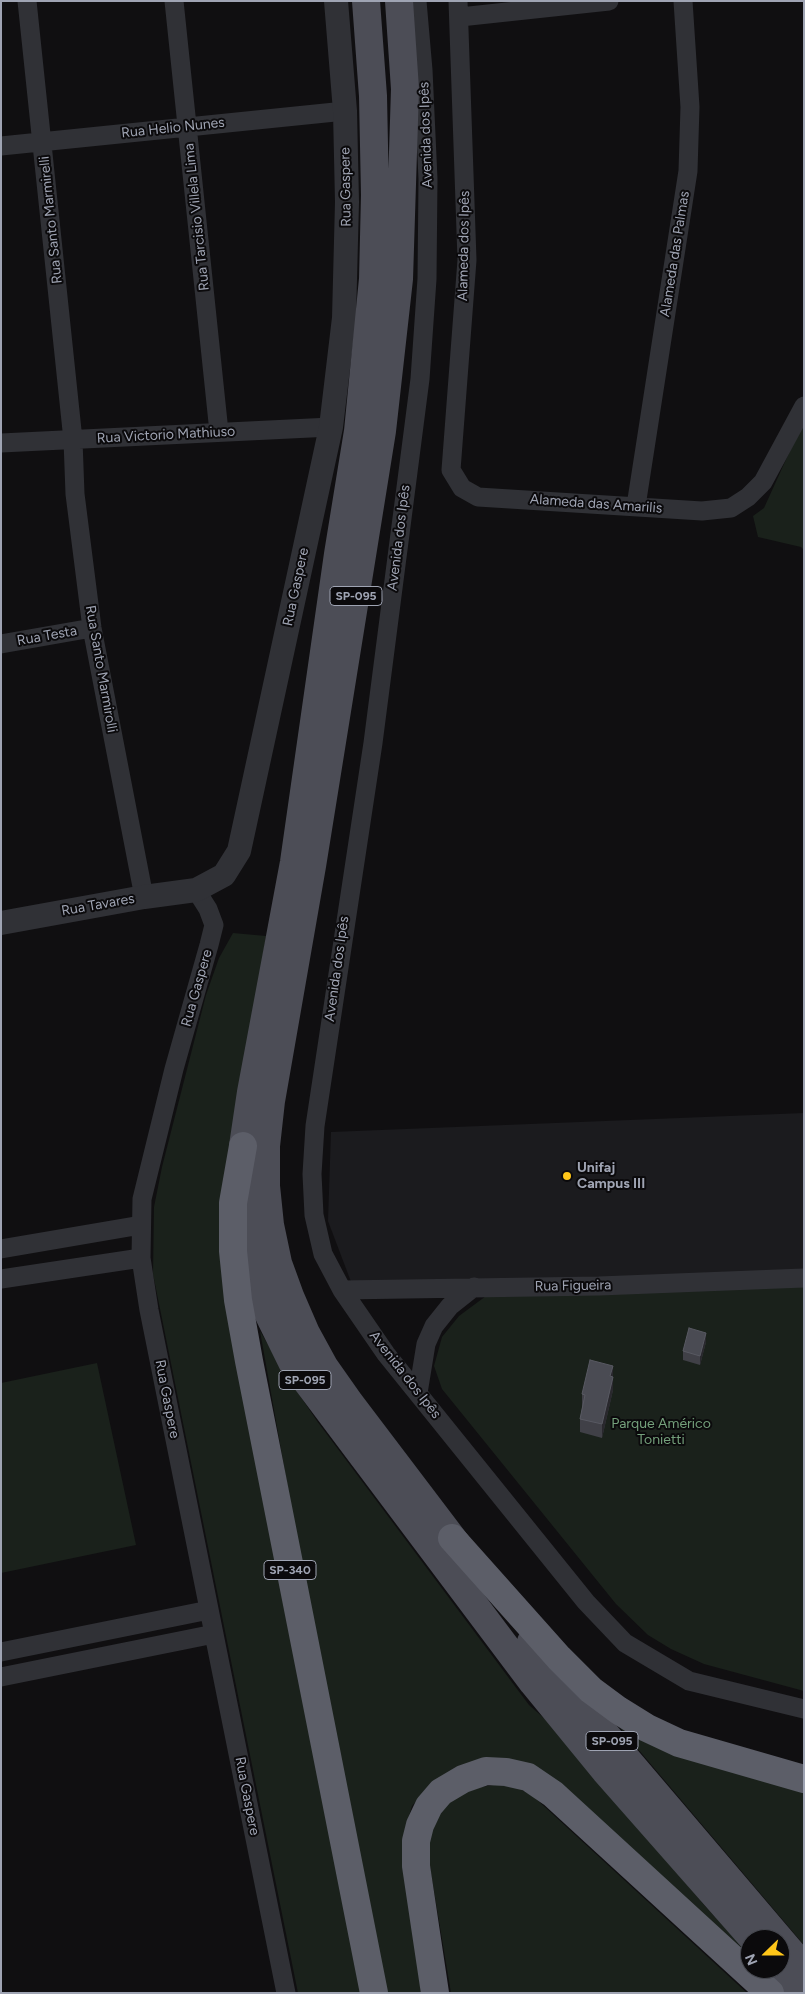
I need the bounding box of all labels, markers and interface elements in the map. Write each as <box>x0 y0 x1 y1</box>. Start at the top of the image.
street label: Avenida dos Ipês <box>416 81 436 189</box>
street label: Rua Helio Nunes <box>120 114 226 142</box>
street label: Rua Tarcisio Villela Lima <box>181 142 213 292</box>
street label: Rua Gaspere <box>337 147 355 227</box>
street label: Rua Santo Marmirelli <box>36 155 66 285</box>
street label: Alameda das Palmas <box>657 190 693 318</box>
street label: Alameda dos Ipês <box>455 191 473 301</box>
street label: Rua Victorio Mathiuso <box>96 423 236 447</box>
street label: Avenida dos Ipês <box>384 484 414 592</box>
street label: Alameda das Amarilis <box>529 491 663 517</box>
street label: Rua Gaspere <box>279 546 313 628</box>
road number: SP-095 <box>330 586 382 606</box>
street label: Rua Santo Marmirolli <box>82 604 120 734</box>
street label: Rua Testa <box>16 622 78 650</box>
street label: Rua Tavares <box>60 890 136 920</box>
street label: Avenida dos Ipês <box>321 915 353 1023</box>
street label: Rua Gaspere <box>178 947 216 1029</box>
place label: Unifaj Campus III <box>577 1160 645 1192</box>
marker: Unifaj Campus III <box>561 1170 573 1182</box>
street label: Rua Figueira <box>534 1277 612 1295</box>
street label: Avenida dos Ipês <box>366 1328 444 1422</box>
street label: Rua Gaspere <box>151 1358 183 1440</box>
road number: SP-095 <box>279 1370 331 1390</box>
park label: Parque Américo Tonietti <box>611 1416 711 1448</box>
road number: SP-340 <box>264 1560 316 1580</box>
road number: SP-095 <box>586 1732 638 1750</box>
street label: Rua Gaspere <box>231 1755 263 1837</box>
north arrow <box>740 1929 790 1979</box>
text: N <box>742 1951 761 1968</box>

